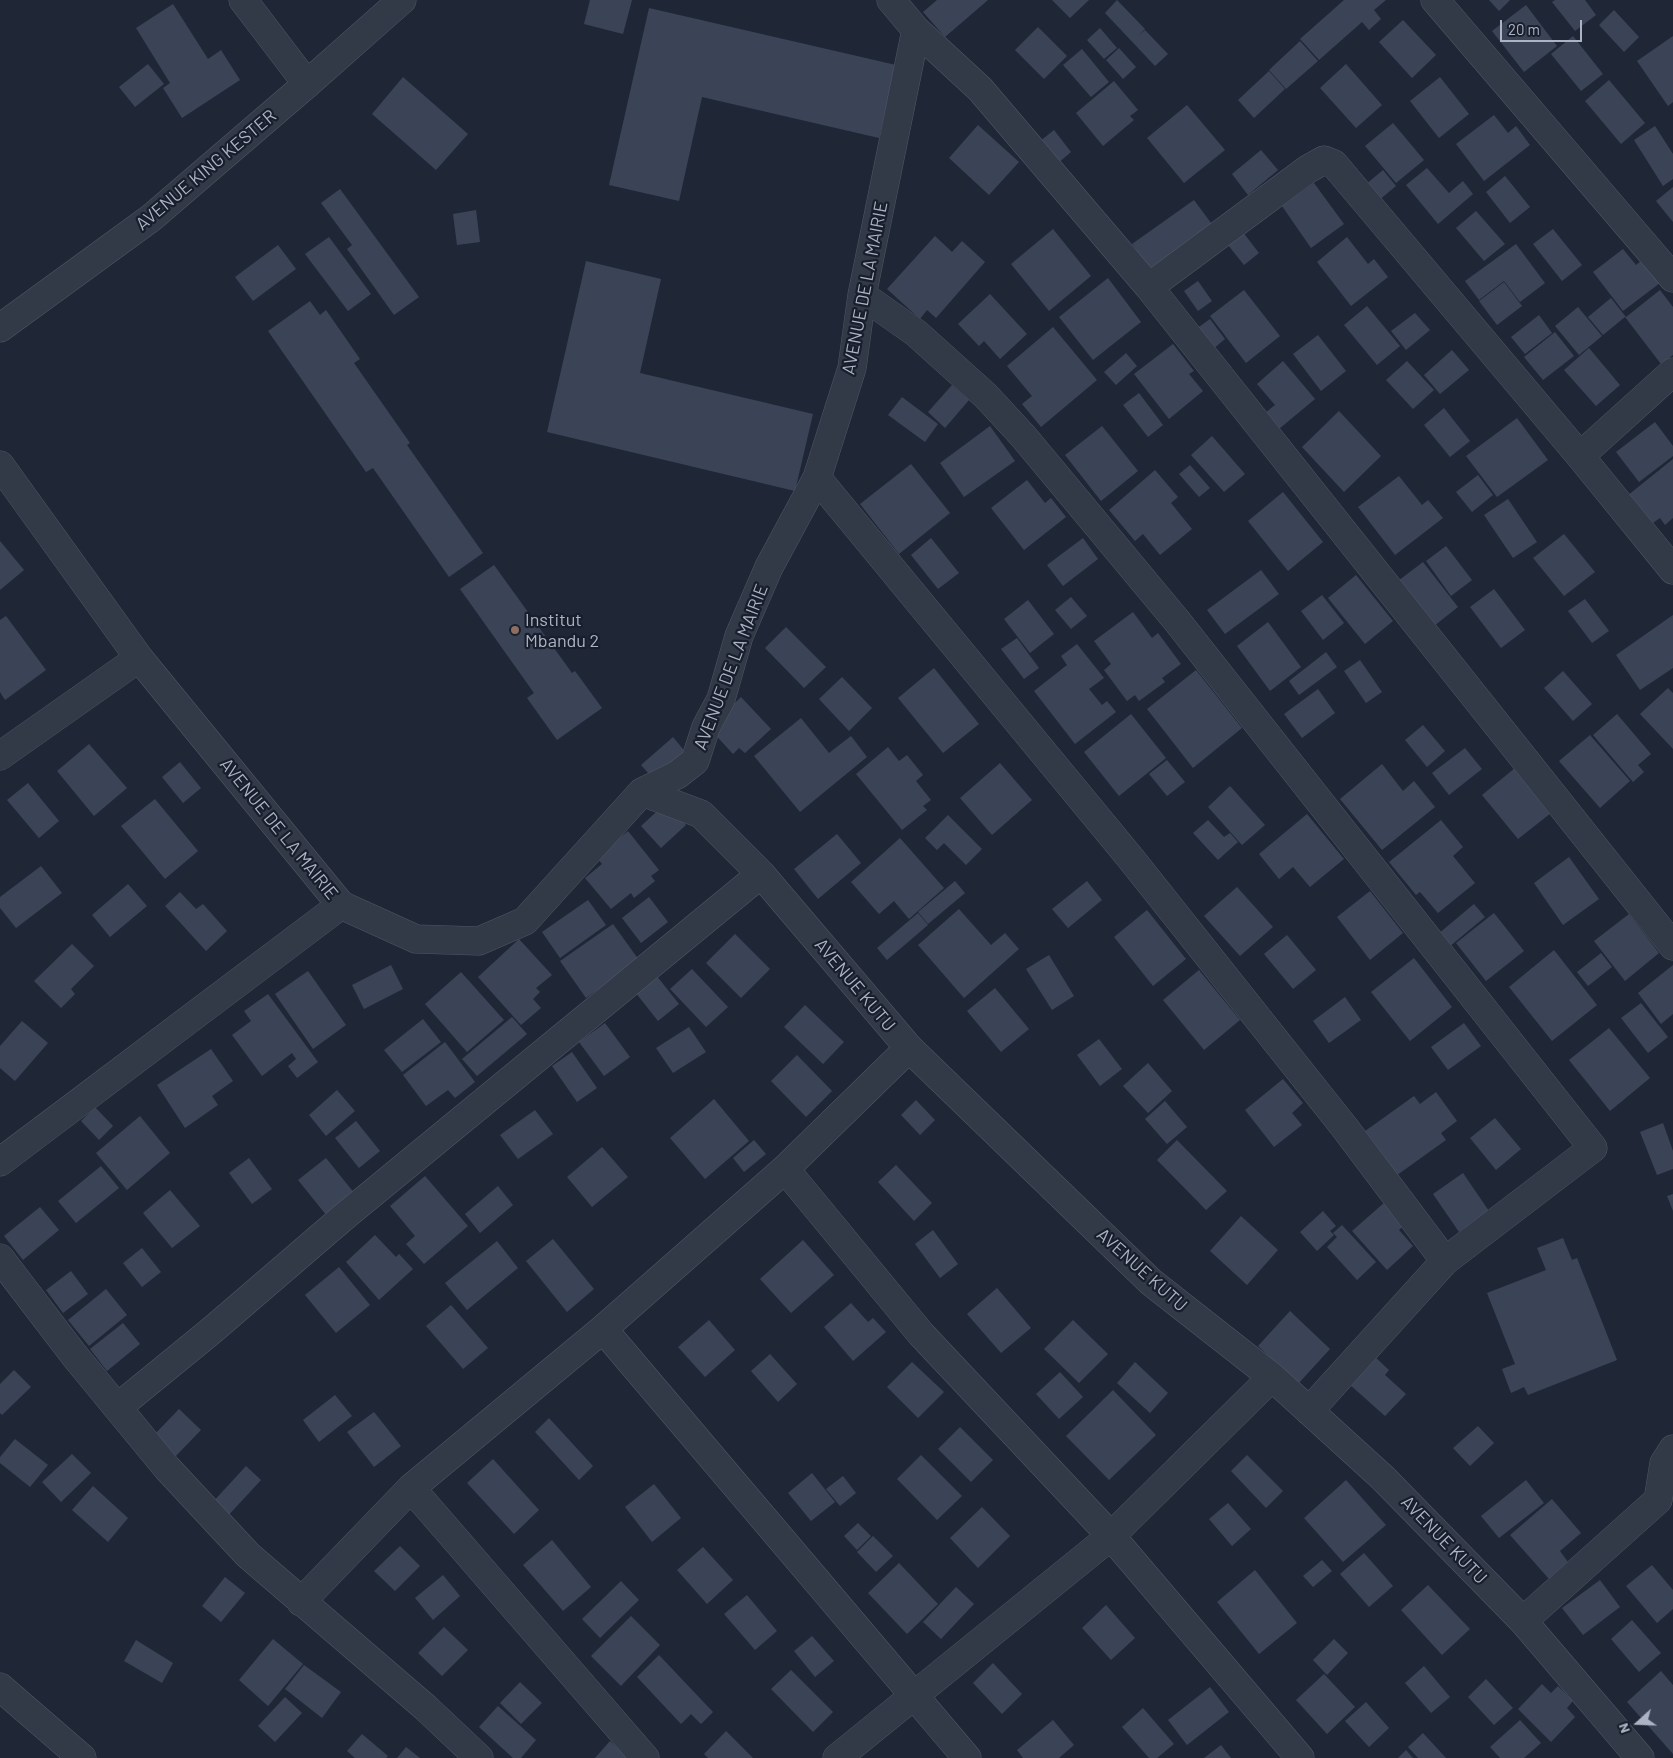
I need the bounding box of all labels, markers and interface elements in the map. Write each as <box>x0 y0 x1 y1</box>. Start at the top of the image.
scale bar <box>1503 10 1586 42</box>
text: 20 m <box>1508 20 1540 38</box>
street label: AVENUE KING KESTER <box>132 105 280 235</box>
street label: AVENUE DE LA MAIRIE <box>838 200 892 376</box>
street label: AVENUE DE LA MAIRIE <box>689 581 773 753</box>
place label: Institut Mbandu 2 <box>525 609 599 652</box>
marker: Institut Mbandu 2 <box>509 624 521 636</box>
street label: AVENUE DE LA MAIRIE <box>215 754 343 904</box>
street label: AVENUE KUTU <box>810 934 900 1036</box>
street label: AVENUE KUTU <box>1092 1224 1192 1316</box>
street label: AVENUE KUTU <box>1397 1491 1491 1589</box>
north arrow <box>1613 1698 1663 1748</box>
text: N <box>1614 1721 1633 1736</box>

